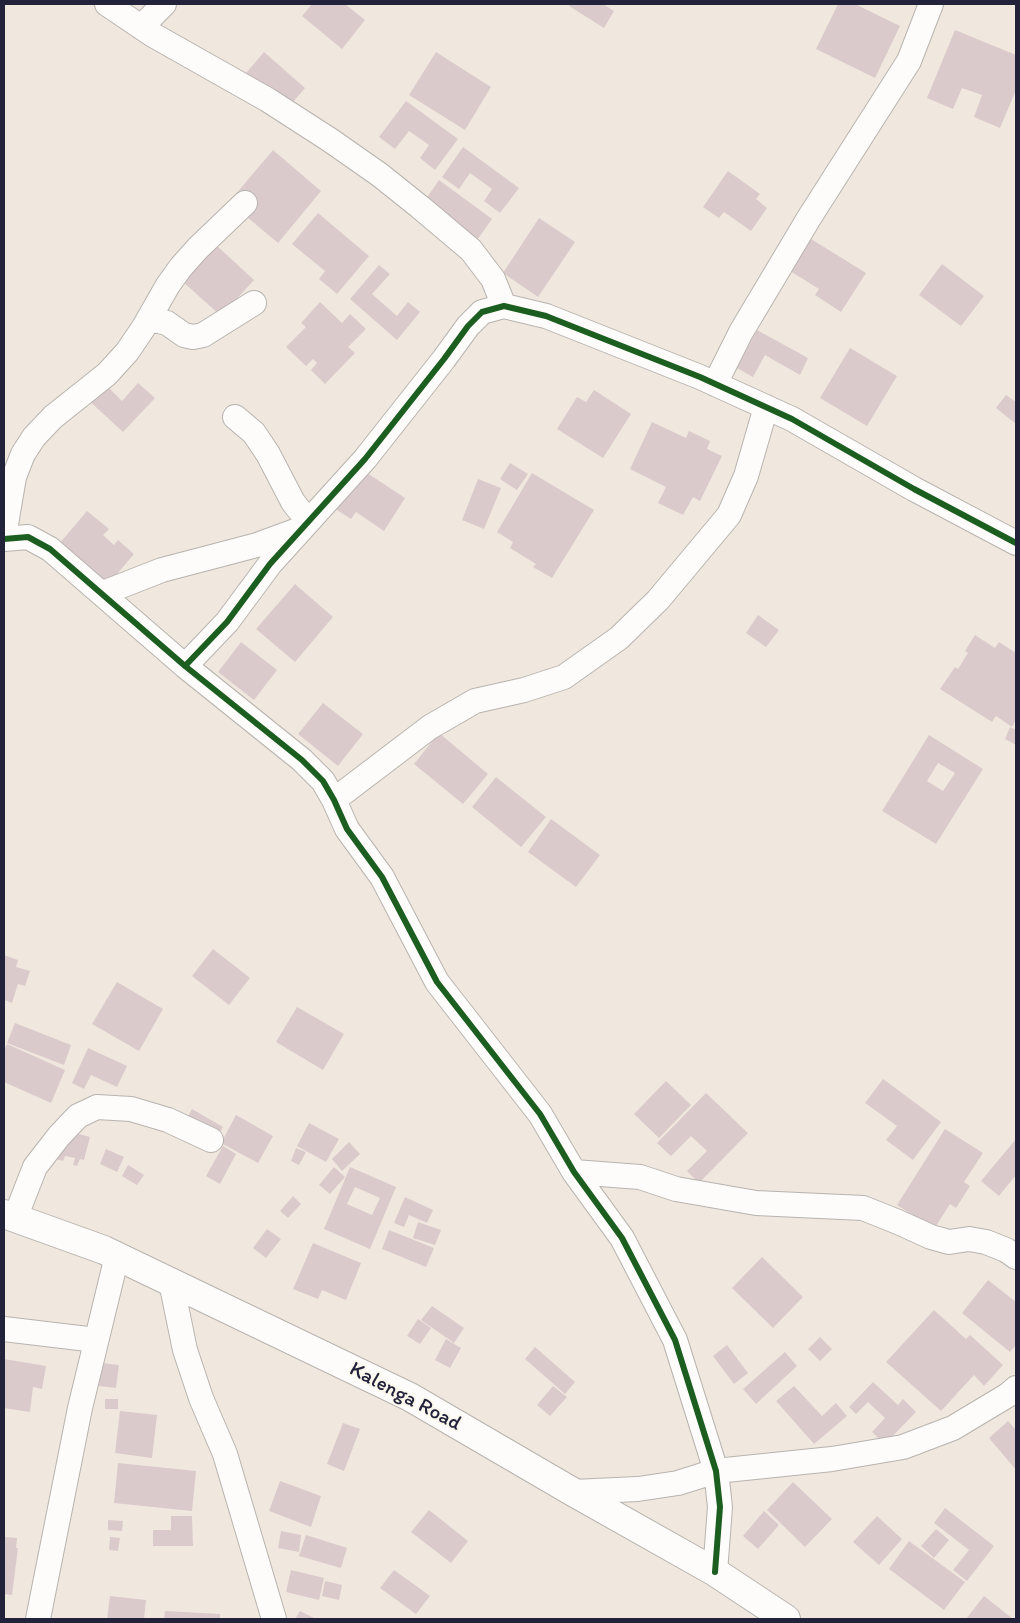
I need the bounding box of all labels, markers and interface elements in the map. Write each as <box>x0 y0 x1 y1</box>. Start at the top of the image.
street label: Kalenga Road <box>345 1357 465 1437</box>

